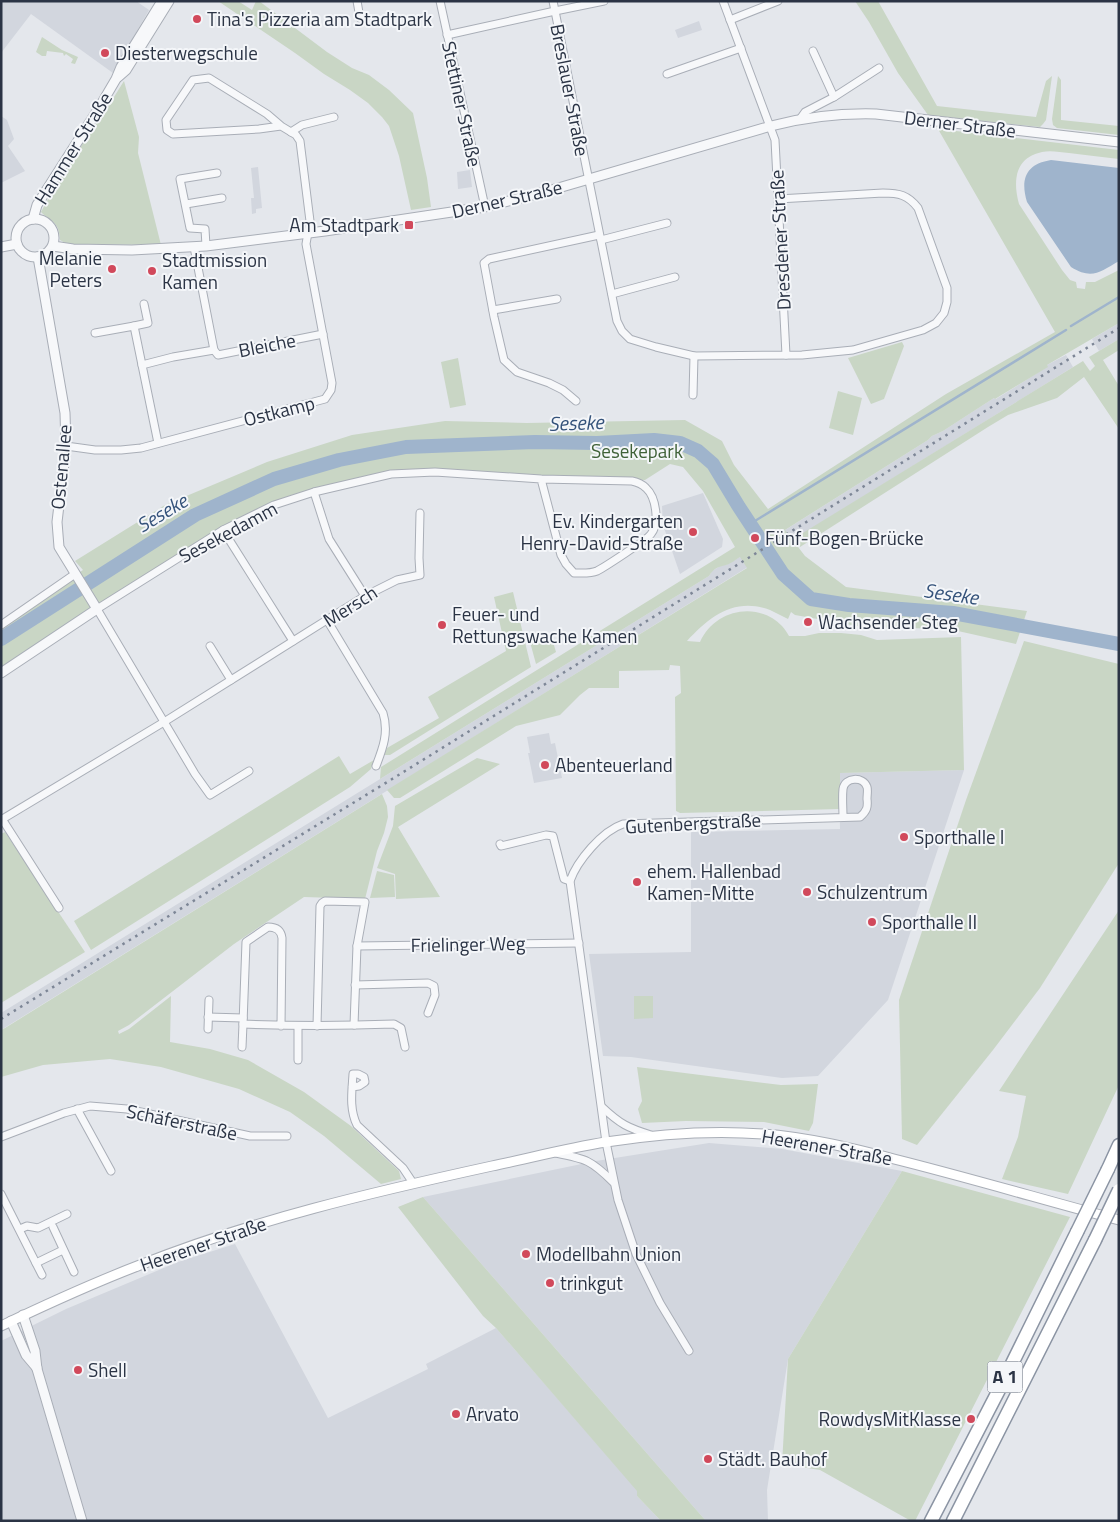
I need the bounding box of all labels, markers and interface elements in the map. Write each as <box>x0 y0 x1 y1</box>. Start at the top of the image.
place label: Tina's Pizzeria am Stadtpark <box>207 4 432 33</box>
marker: Tina's Pizzeria am Stadtpark <box>191 13 203 25</box>
street label: Breslauer Straße <box>543 21 598 159</box>
place label: Diesterwegschule <box>115 38 258 67</box>
street label: Stettiner Straße <box>435 38 490 169</box>
marker: Diesterwegschule <box>99 47 111 59</box>
street label: Hammer Straße <box>26 86 119 210</box>
street label: Derner Straße <box>903 102 1018 145</box>
street label: Dresdener Straße <box>761 169 798 311</box>
street label: Derner Straße <box>449 172 565 225</box>
place label: Am Stadtpark <box>289 210 399 239</box>
marker: Am Stadtpark <box>403 219 415 231</box>
place label: Melanie Peters <box>39 243 102 294</box>
place label: Stadtmission Kamen <box>162 245 267 296</box>
marker: Melanie Peters <box>106 263 118 275</box>
marker: Stadtmission Kamen <box>146 265 158 277</box>
street label: Bleiche <box>236 325 298 364</box>
street label: Ostkamp <box>240 388 318 433</box>
water label: Seseke <box>548 406 606 439</box>
street label: Ostenallee <box>42 423 79 511</box>
park label: Sesekepark <box>591 436 683 465</box>
water label: Seseke <box>130 484 195 540</box>
street label: Sesekedamm <box>173 493 282 570</box>
place label: Ev. Kindergarten Henry-David-Straße <box>520 506 683 557</box>
place label: Fünf-Bogen-Brücke <box>765 523 923 552</box>
marker: Ev. Kindergarten Henry-David-Straße <box>687 526 699 538</box>
marker: Fünf-Bogen-Brücke <box>749 532 761 544</box>
water label: Seseke <box>922 574 982 613</box>
street label: Mersch <box>317 578 383 634</box>
place label: Feuer- und Rettungswache Kamen <box>452 599 637 650</box>
place label: Wachsender Steg <box>818 607 958 636</box>
marker: Wachsender Steg <box>802 616 814 628</box>
marker: Feuer- und Rettungswache Kamen <box>436 619 448 631</box>
place label: Abenteuerland <box>555 750 673 779</box>
marker: Abenteuerland <box>539 759 551 771</box>
street label: Gutenbergstraße <box>624 804 762 841</box>
place label: Sporthalle I <box>914 822 1005 851</box>
marker: Sporthalle I <box>898 831 910 843</box>
place label: ehem. Hallenbad Kamen-Mitte <box>647 856 781 907</box>
marker: ehem. Hallenbad Kamen-Mitte <box>631 876 643 888</box>
place label: Schulzentrum <box>817 877 928 906</box>
marker: Schulzentrum <box>801 886 813 898</box>
place label: Sporthalle II <box>882 907 977 936</box>
marker: Sporthalle II <box>866 916 878 928</box>
street label: Frielinger Weg <box>410 928 526 959</box>
street label: Schäferstraße <box>124 1096 240 1147</box>
street label: Heerener Straße <box>760 1121 895 1172</box>
street label: Heerener Straße <box>136 1208 270 1279</box>
place label: Modellbahn Union <box>536 1239 681 1268</box>
marker: Modellbahn Union <box>520 1248 532 1260</box>
place label: trinkgut <box>560 1268 623 1297</box>
marker: trinkgut <box>544 1277 556 1289</box>
place label: Shell <box>88 1355 127 1384</box>
road number: A 1 <box>988 1361 1022 1392</box>
marker: Shell <box>72 1364 84 1376</box>
place label: Arvato <box>466 1399 519 1428</box>
place label: RowdysMitKlasse <box>818 1404 961 1433</box>
marker: Arvato <box>450 1408 462 1420</box>
marker: RowdysMitKlasse <box>965 1413 977 1425</box>
place label: Städt. Bauhof <box>718 1444 828 1473</box>
marker: Städt. Bauhof <box>702 1453 714 1465</box>

